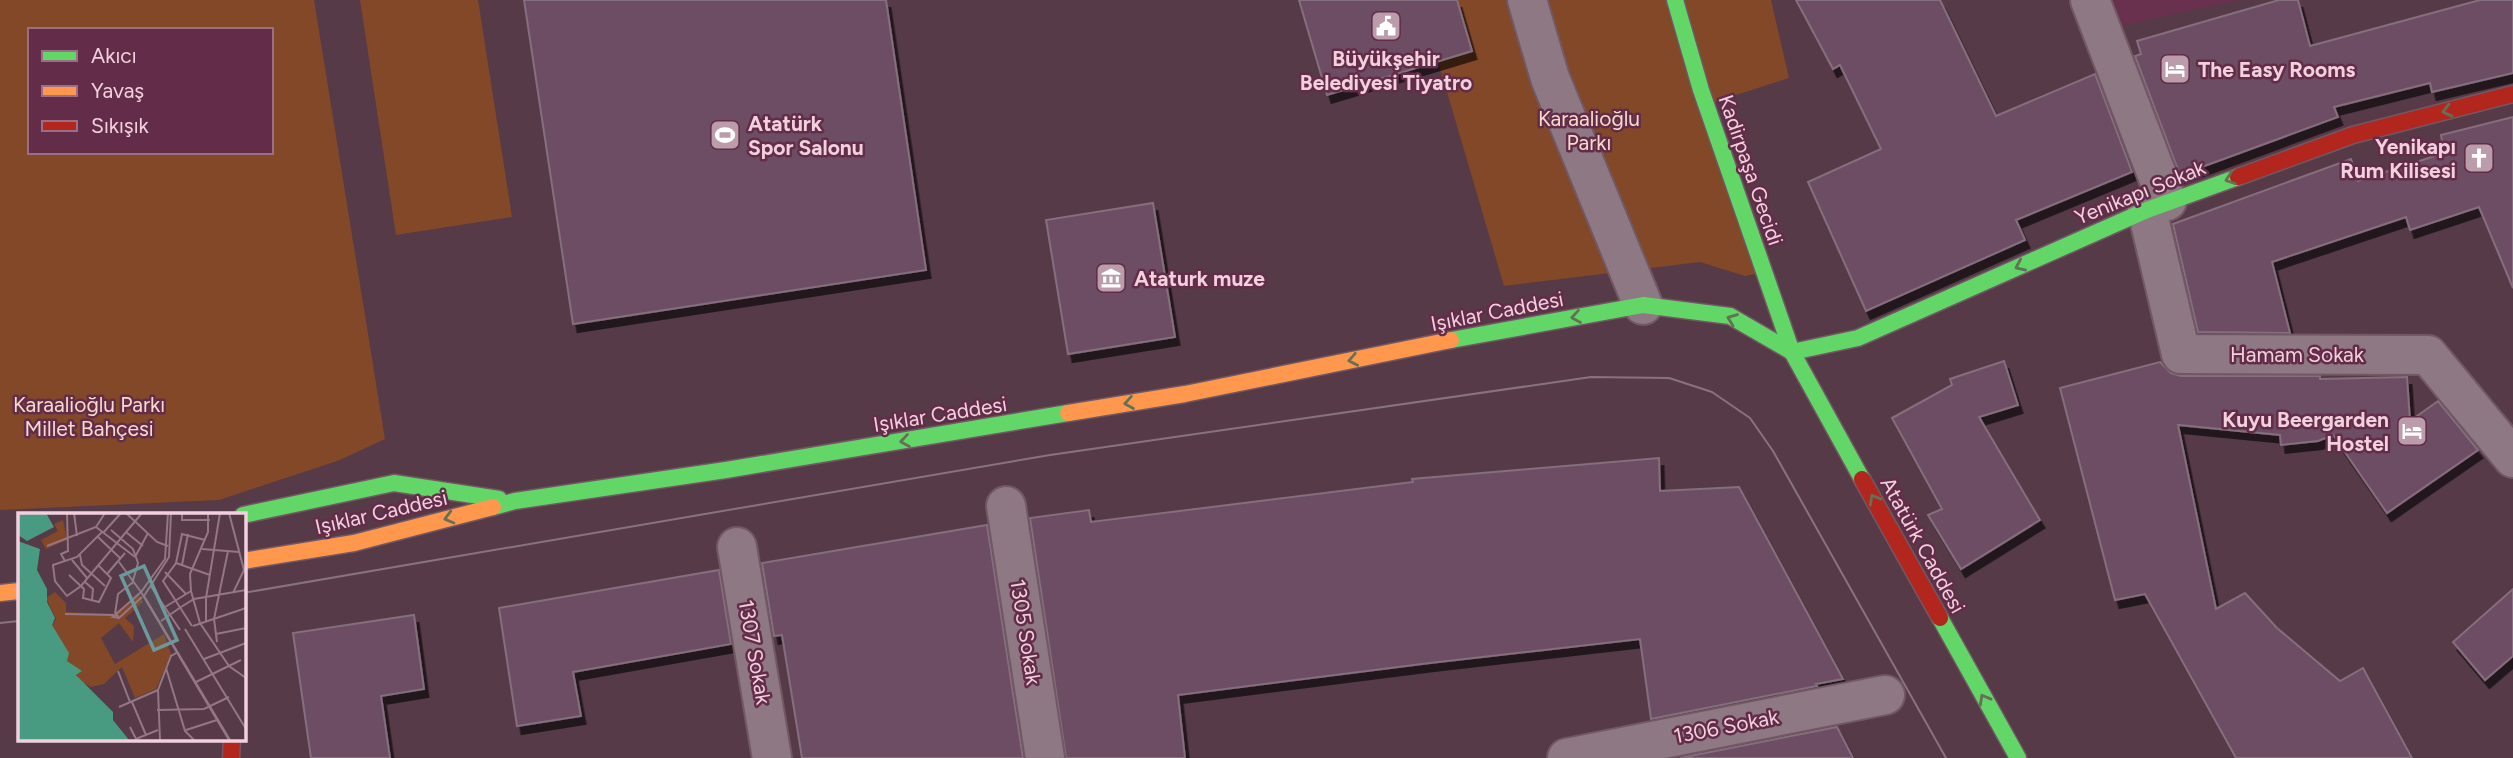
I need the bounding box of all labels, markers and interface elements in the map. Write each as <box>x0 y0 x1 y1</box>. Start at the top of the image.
public building icon: Büyükşehir Belediyesi Tiyatro <box>1369 9 1403 43</box>
legend <box>28 28 273 154</box>
text: Akıcı <box>91 43 137 68</box>
place label: Büyükşehir Belediyesi Tiyatro <box>1300 46 1472 95</box>
hotel icon: The Easy Rooms <box>2158 52 2192 86</box>
place label: The Easy Rooms <box>2198 57 2356 82</box>
text: Yavaş <box>91 78 144 103</box>
street label: Kadirpaşa Gecidi <box>1714 92 1788 248</box>
one-way arrow <box>2441 103 2453 117</box>
park label: Karaalioğlu Parkı <box>1538 106 1640 155</box>
place label: Atatürk Spor Salonu <box>748 111 864 160</box>
text: Sıkışık <box>91 113 150 138</box>
sports icon: Atatürk Spor Salonu <box>708 118 742 152</box>
place label: Yenikapı Rum Kilisesi <box>2340 134 2456 183</box>
church icon: Yenikapı Rum Kilisesi <box>2462 141 2496 175</box>
street label: Yenikapı Sokak <box>2071 154 2210 230</box>
one-way arrow <box>2225 171 2237 185</box>
one-way arrow <box>2015 258 2027 272</box>
museum icon: Ataturk muze <box>1094 261 1128 295</box>
place label: Ataturk muze <box>1134 266 1265 291</box>
street label: Işıklar Caddesi <box>1428 286 1566 336</box>
one-way arrow <box>1570 309 1582 324</box>
one-way arrow <box>1727 314 1739 328</box>
street label: Hamam Sokak <box>2230 342 2365 367</box>
one-way arrow <box>1347 351 1359 366</box>
street label: Işıklar Caddesi <box>871 391 1009 437</box>
park label: Karaalioğlu Parkı Millet Bahçesi <box>13 392 165 441</box>
one-way arrow <box>1124 395 1135 410</box>
place label: Kuyu Beergarden Hostel <box>2222 407 2389 456</box>
hotel icon: Kuyu Beergarden Hostel <box>2395 414 2429 448</box>
one-way arrow <box>899 433 911 448</box>
street label: Atatürk Caddesi <box>1875 473 1971 617</box>
street label: Işıklar Caddesi <box>313 485 449 539</box>
one-way arrow <box>1869 494 1883 507</box>
one-way arrow <box>443 510 455 524</box>
inset map <box>18 513 245 740</box>
street label: 1305 Sokak <box>1005 577 1047 687</box>
street label: 1307 Sokak <box>733 598 777 707</box>
one-way arrow <box>1979 694 1992 706</box>
street label: 1306 Sokak <box>1671 703 1781 748</box>

